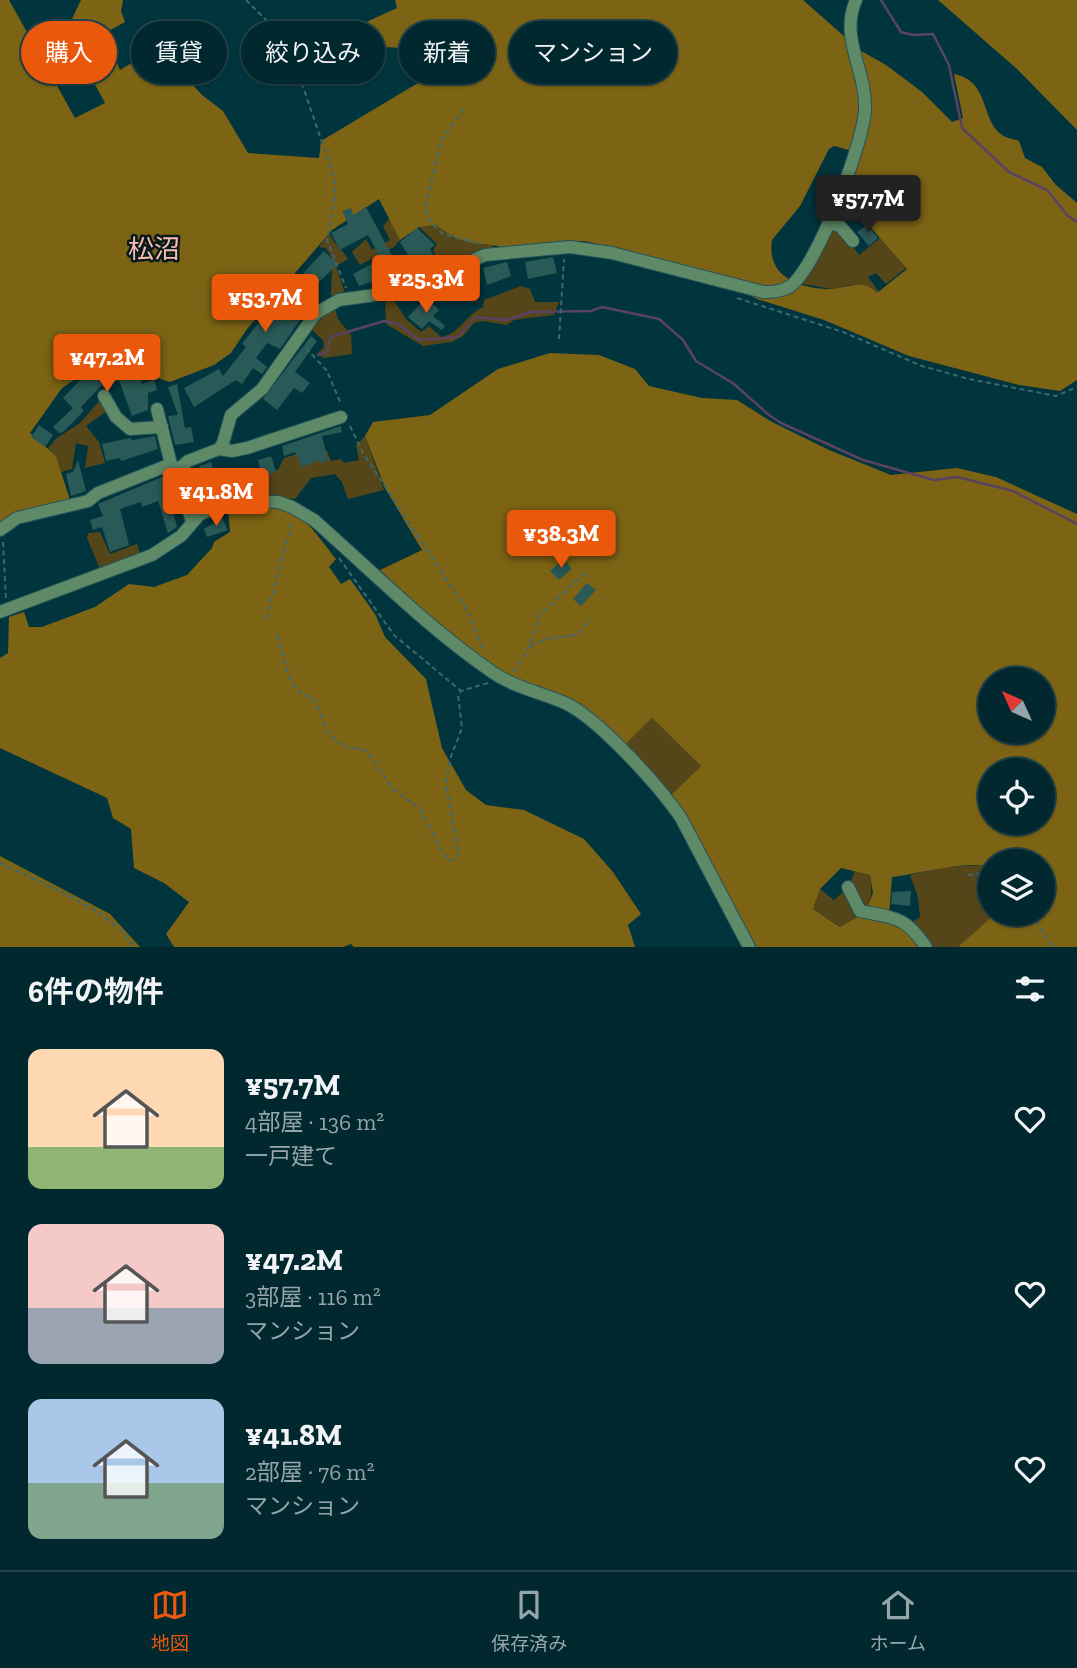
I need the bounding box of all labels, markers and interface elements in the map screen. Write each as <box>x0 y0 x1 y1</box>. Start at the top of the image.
chip: 購入 <box>21 21 117 84</box>
chip: 賃貸 <box>131 21 227 84</box>
chip: 絞り込み <box>241 21 385 84</box>
chip: 新着 <box>399 21 495 84</box>
chip: マンション <box>509 21 677 84</box>
pin: ¥57.7M <box>811 176 925 235</box>
text: ¥57.7M <box>832 184 904 212</box>
district label: 松沼 <box>128 233 180 265</box>
pin: ¥25.3M <box>369 256 483 315</box>
text: ¥25.3M <box>388 264 464 292</box>
pin: ¥53.7M <box>208 274 322 334</box>
text: ¥53.7M <box>228 283 302 311</box>
pin: ¥47.2M <box>50 334 164 394</box>
text: ¥47.2M <box>69 343 145 371</box>
pin: ¥41.8M <box>159 468 273 528</box>
text: ¥41.8M <box>179 477 253 505</box>
pin: ¥38.3M <box>504 510 618 570</box>
text: ¥38.3M <box>523 519 599 547</box>
north arrow <box>978 667 1055 744</box>
map controls <box>978 667 1055 926</box>
button: locate <box>978 758 1055 835</box>
button: layers <box>978 849 1055 926</box>
icon: filters <box>1011 970 1049 1008</box>
text: 6件の物件 <box>28 974 164 1010</box>
text: ¥57.7M <box>245 1067 340 1103</box>
icon: home <box>84 1077 168 1161</box>
icon: heart <box>1011 1100 1049 1138</box>
text: 4部屋 · 136 m² <box>245 1108 384 1136</box>
text: 一戸建て <box>245 1142 337 1170</box>
text: ¥47.2M <box>245 1242 343 1278</box>
icon: home <box>84 1252 168 1336</box>
icon: heart <box>1011 1275 1049 1313</box>
text: 3部屋 · 116 m² <box>245 1283 381 1311</box>
text: マンション <box>245 1317 360 1345</box>
text: ¥41.8M <box>245 1417 342 1453</box>
icon: home <box>84 1427 168 1511</box>
icon: heart <box>1011 1450 1049 1488</box>
text: 2部屋 · 76 m² <box>245 1458 374 1486</box>
text: マンション <box>245 1492 360 1520</box>
tab: 地図 <box>151 1586 189 1655</box>
tab: 保存済み <box>491 1586 567 1655</box>
tab: ホーム <box>869 1586 926 1655</box>

